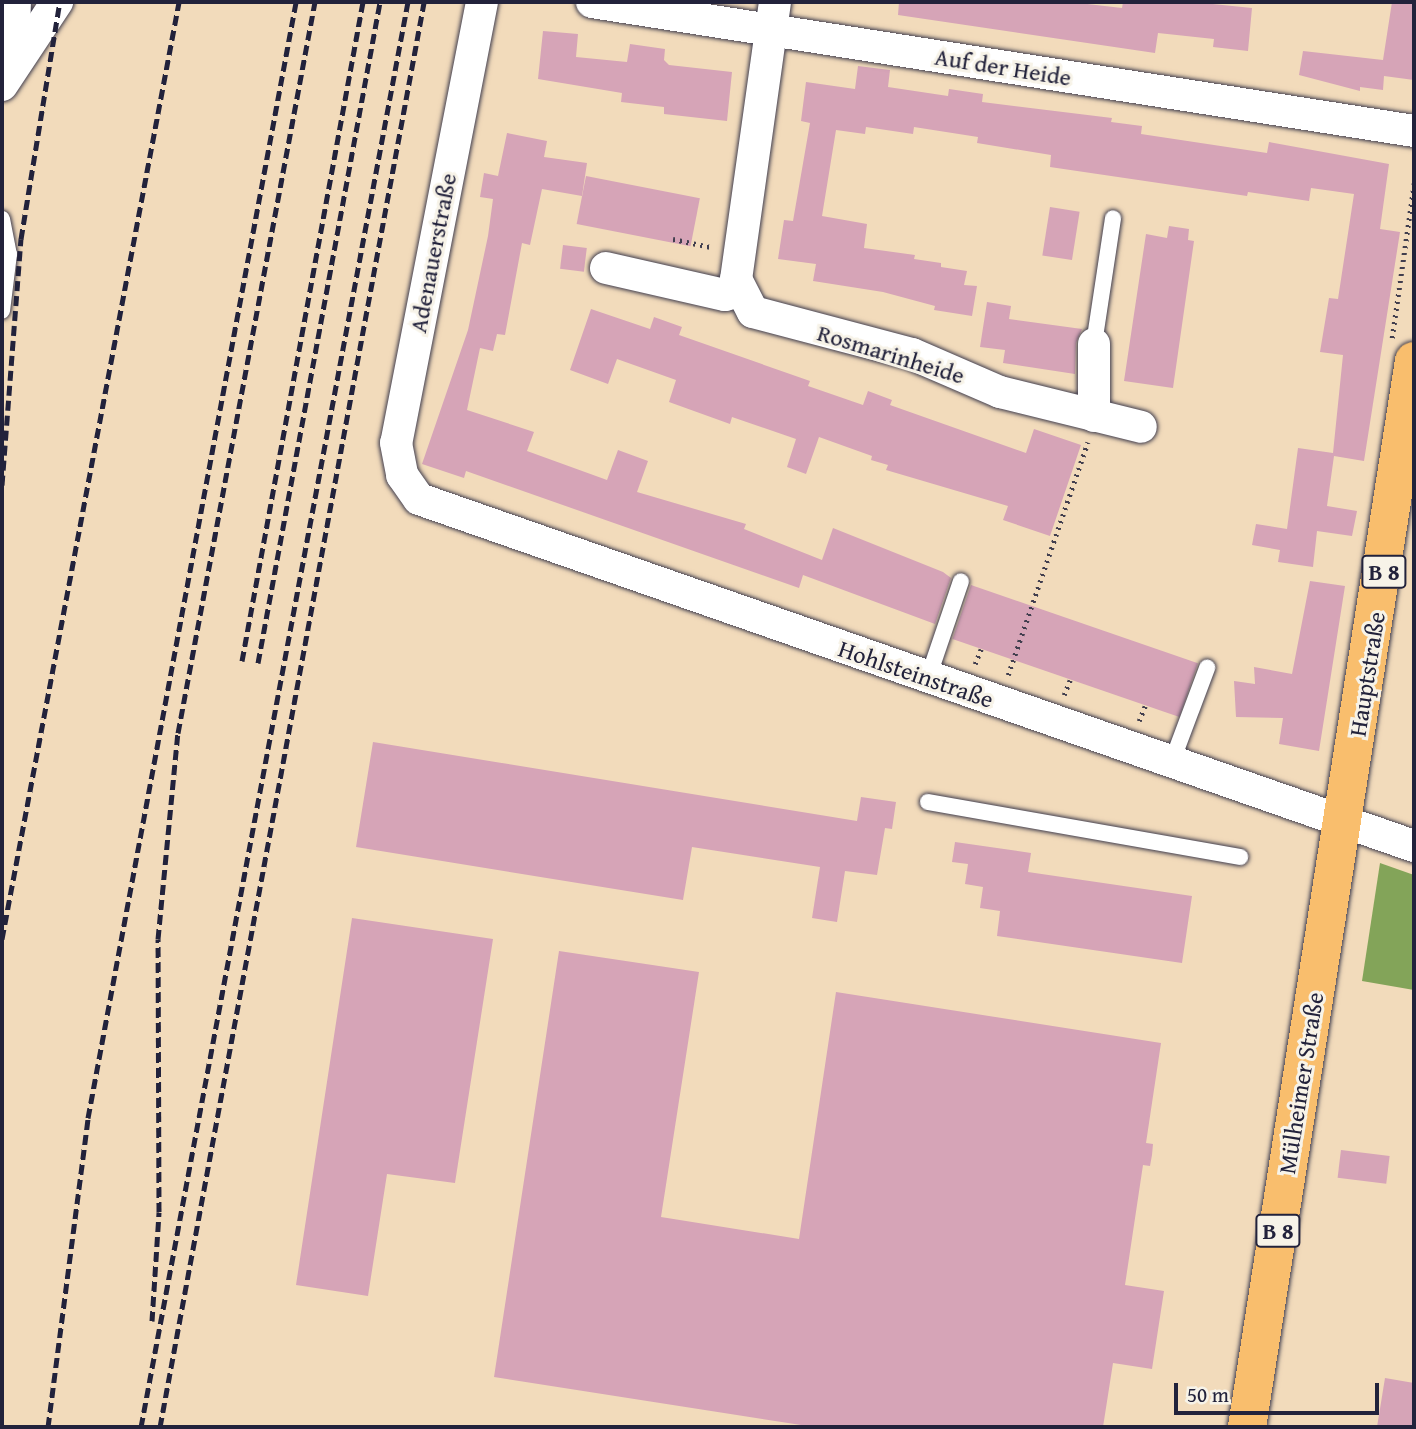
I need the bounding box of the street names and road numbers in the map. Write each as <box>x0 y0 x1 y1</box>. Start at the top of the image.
street label: Auf der Heide <box>933 42 1073 92</box>
street label: Adenauerstraße <box>403 171 463 335</box>
street label: Rosmarinheide <box>814 318 968 390</box>
road number: B 8 <box>1361 552 1407 592</box>
street label: Hauptstraße <box>1343 610 1391 738</box>
street label: Hohlsteinstraße <box>835 634 997 714</box>
street label: Mülheimer Straße <box>1272 990 1330 1176</box>
road number: B 8 <box>1255 1212 1301 1250</box>

